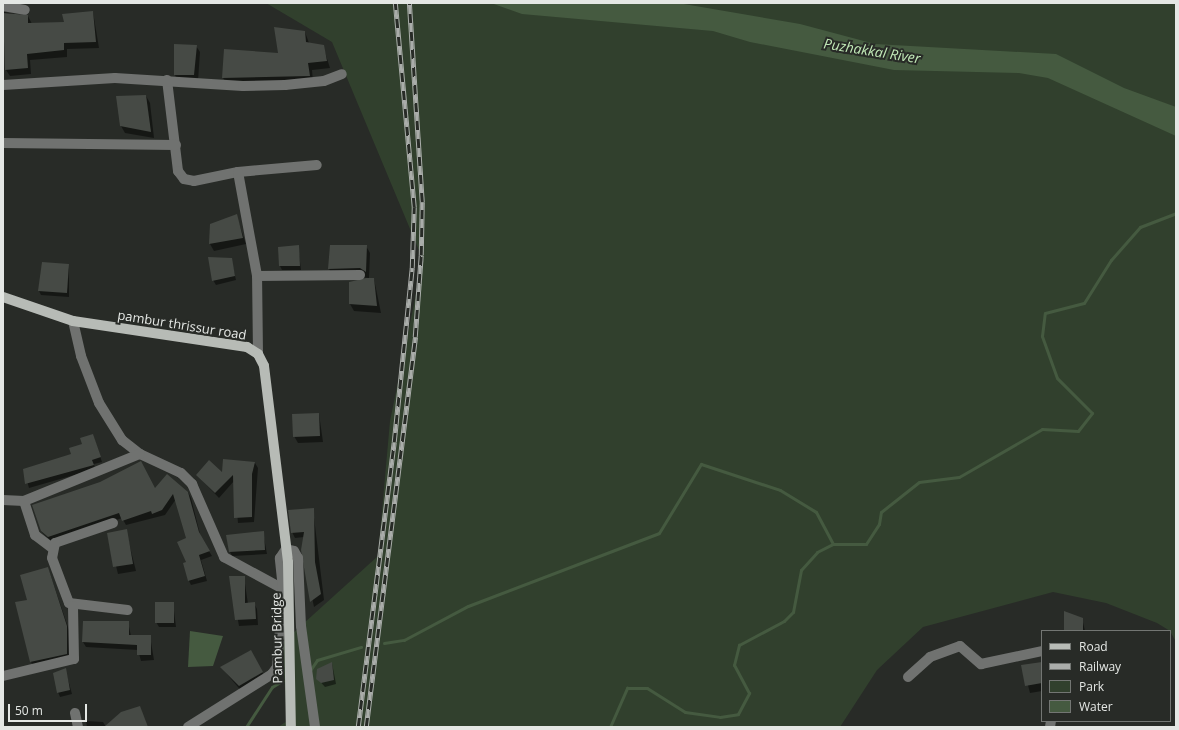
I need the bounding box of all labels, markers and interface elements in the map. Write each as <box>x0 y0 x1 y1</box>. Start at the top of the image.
water label: Puzhakkal River <box>823 35 921 67</box>
street label: pambur thrissur road <box>116 307 248 343</box>
street label: Pambur Bridge <box>268 592 286 684</box>
legend <box>1041 630 1171 722</box>
text: Road <box>1079 638 1108 655</box>
text: Railway <box>1079 658 1121 675</box>
text: Park <box>1079 678 1104 695</box>
scale bar <box>10 696 89 722</box>
text: Water <box>1079 698 1113 715</box>
text: 50 m <box>15 702 43 719</box>

